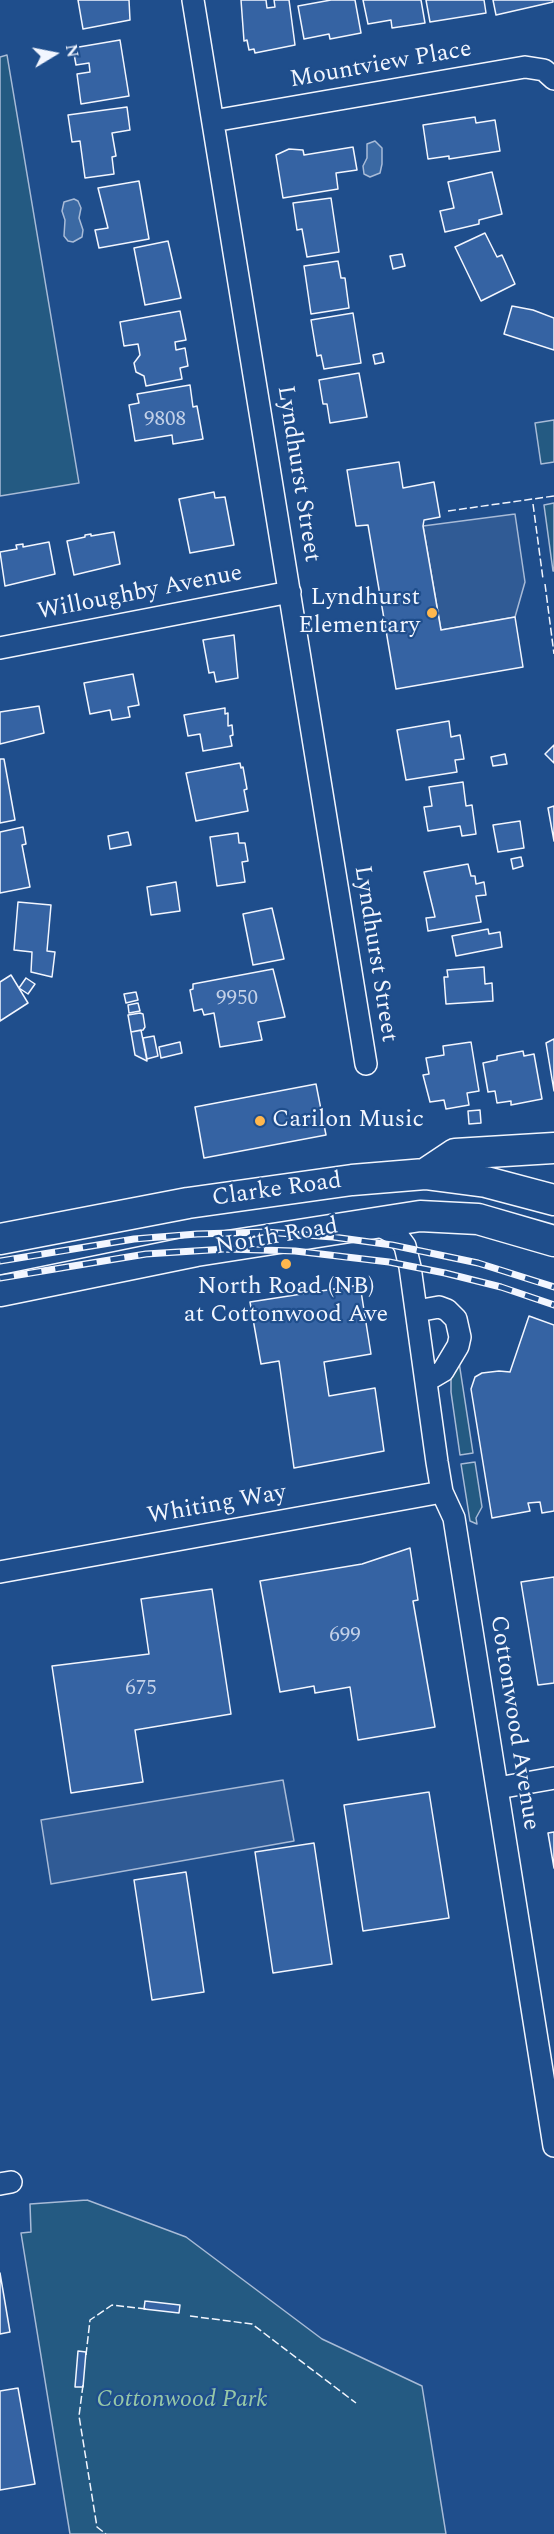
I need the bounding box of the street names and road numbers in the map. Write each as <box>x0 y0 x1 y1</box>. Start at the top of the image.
street label: Mountview Place <box>288 36 474 96</box>
street label: Lyndhurst Street <box>269 384 325 564</box>
street label: Willoughby Avenue <box>35 560 245 628</box>
street label: Lyndhurst Street <box>346 864 402 1044</box>
street label: Clarke Road <box>210 1168 344 1214</box>
street label: North Road <box>213 1213 341 1263</box>
street label: Whiting Way <box>146 1480 288 1532</box>
street label: Cottonwood Avenue <box>482 1614 544 1832</box>

